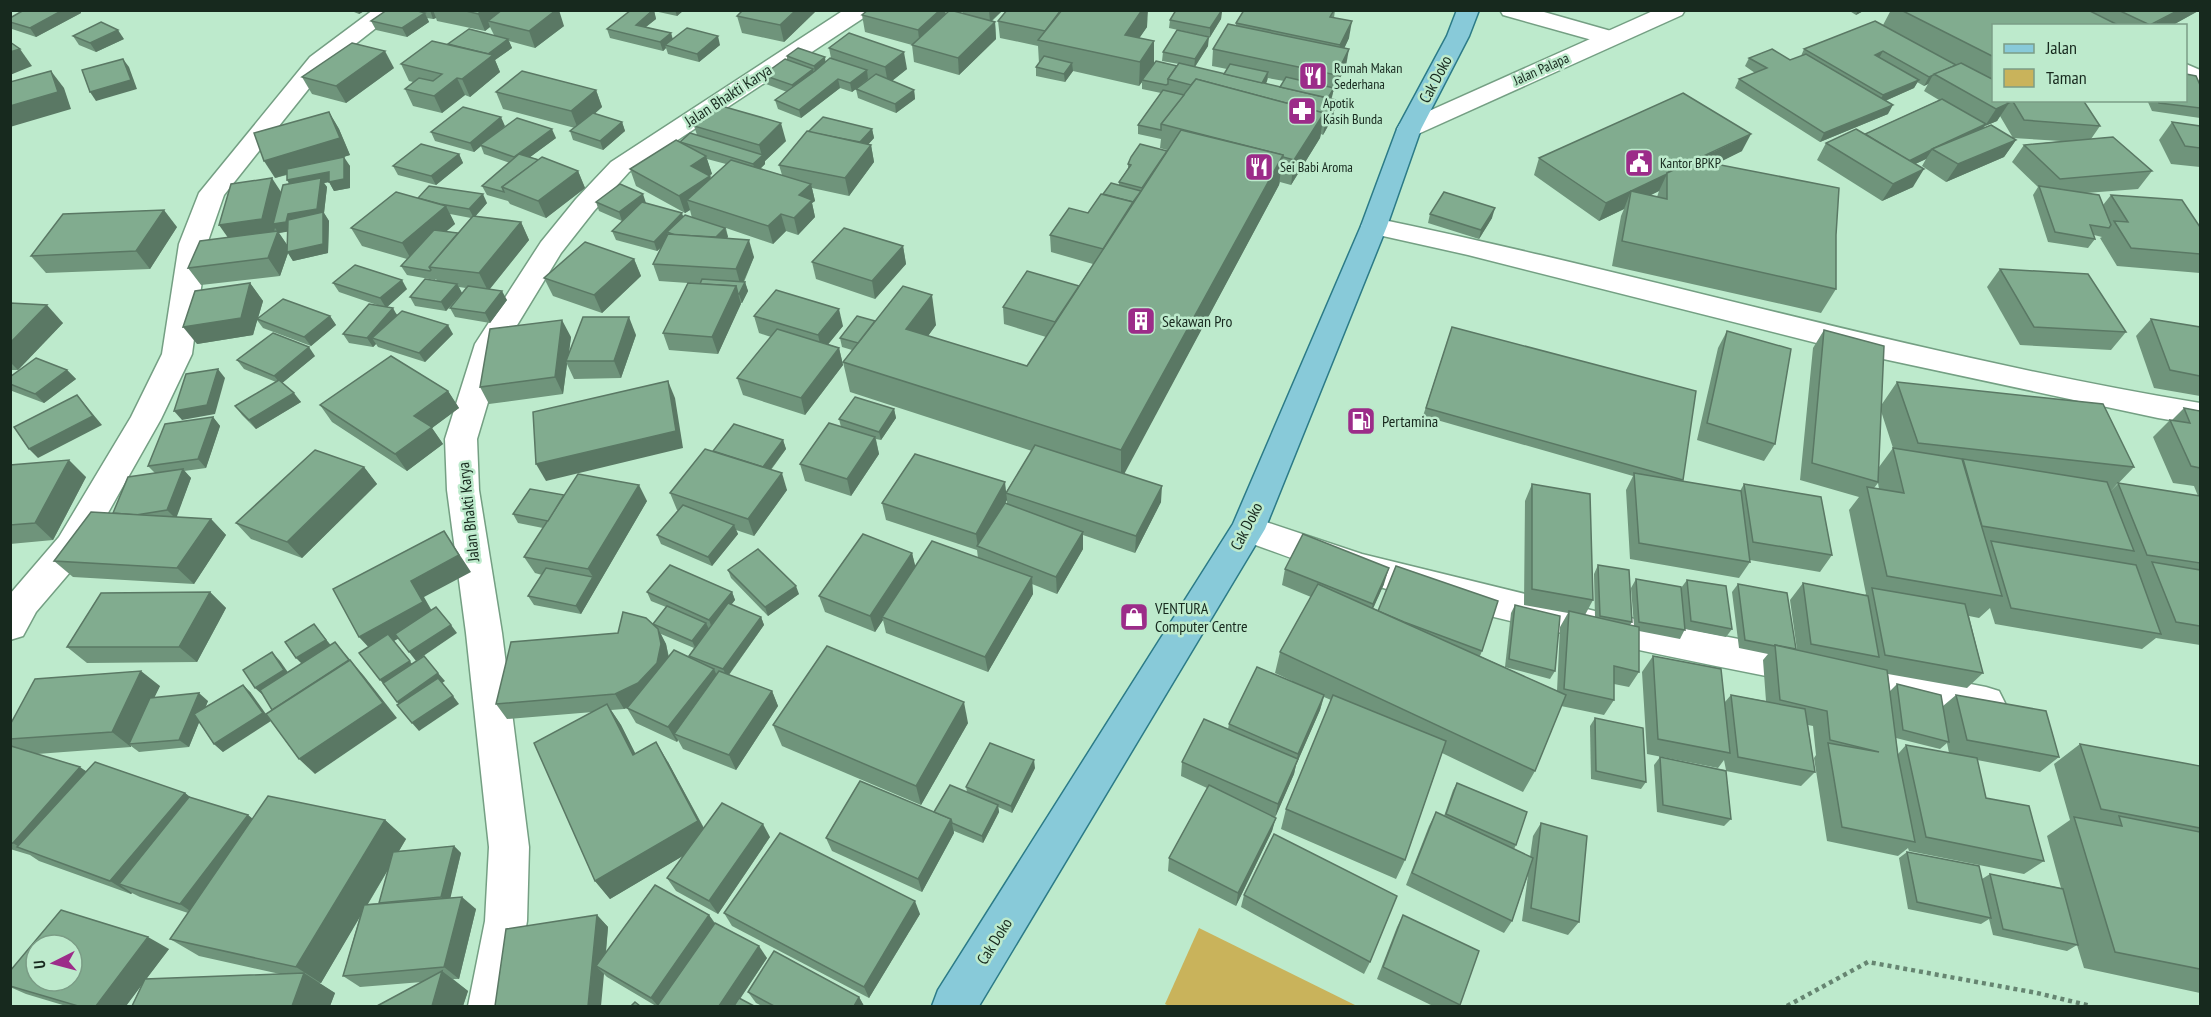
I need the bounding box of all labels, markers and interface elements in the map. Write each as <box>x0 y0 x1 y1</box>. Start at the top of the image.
legend <box>1992 24 2187 102</box>
text: Jalan <box>2045 36 2077 59</box>
street label: Jalan Palapa <box>1509 49 1572 90</box>
street label: Cak Doko <box>1414 52 1456 106</box>
street label: Jalan Bhakti Karya <box>680 59 775 131</box>
place label: Rumah Makan Sederhana <box>1334 59 1402 93</box>
restaurant icon: Rumah Makan Sederhana <box>1297 60 1329 92</box>
text: Taman <box>2046 66 2087 89</box>
place label: Apotik Kasih Bunda <box>1323 94 1383 128</box>
pharmacy icon: Apotik Kasih Bunda <box>1286 95 1318 127</box>
public building icon: Kantor BPKP <box>1623 147 1655 179</box>
restaurant icon: Sei Babi Aroma <box>1243 151 1275 183</box>
place label: Kantor BPKP <box>1660 154 1721 172</box>
place label: Sei Babi Aroma <box>1280 158 1353 176</box>
building icon: Sekawan Pro <box>1125 305 1157 337</box>
place label: Sekawan Pro <box>1162 311 1232 331</box>
fuel station icon: Pertamina <box>1345 405 1377 437</box>
place label: Pertamina <box>1382 411 1438 431</box>
street label: Jalan Bhakti Karya <box>453 461 483 564</box>
street label: Cak Doko <box>1226 499 1267 553</box>
place label: VENTURA Computer Centre <box>1154 598 1248 636</box>
shop icon: VENTURA Computer Centre <box>1118 601 1150 633</box>
street label: Cak Doko <box>972 914 1016 968</box>
north arrow <box>24 933 84 993</box>
text: U <box>29 959 49 970</box>

